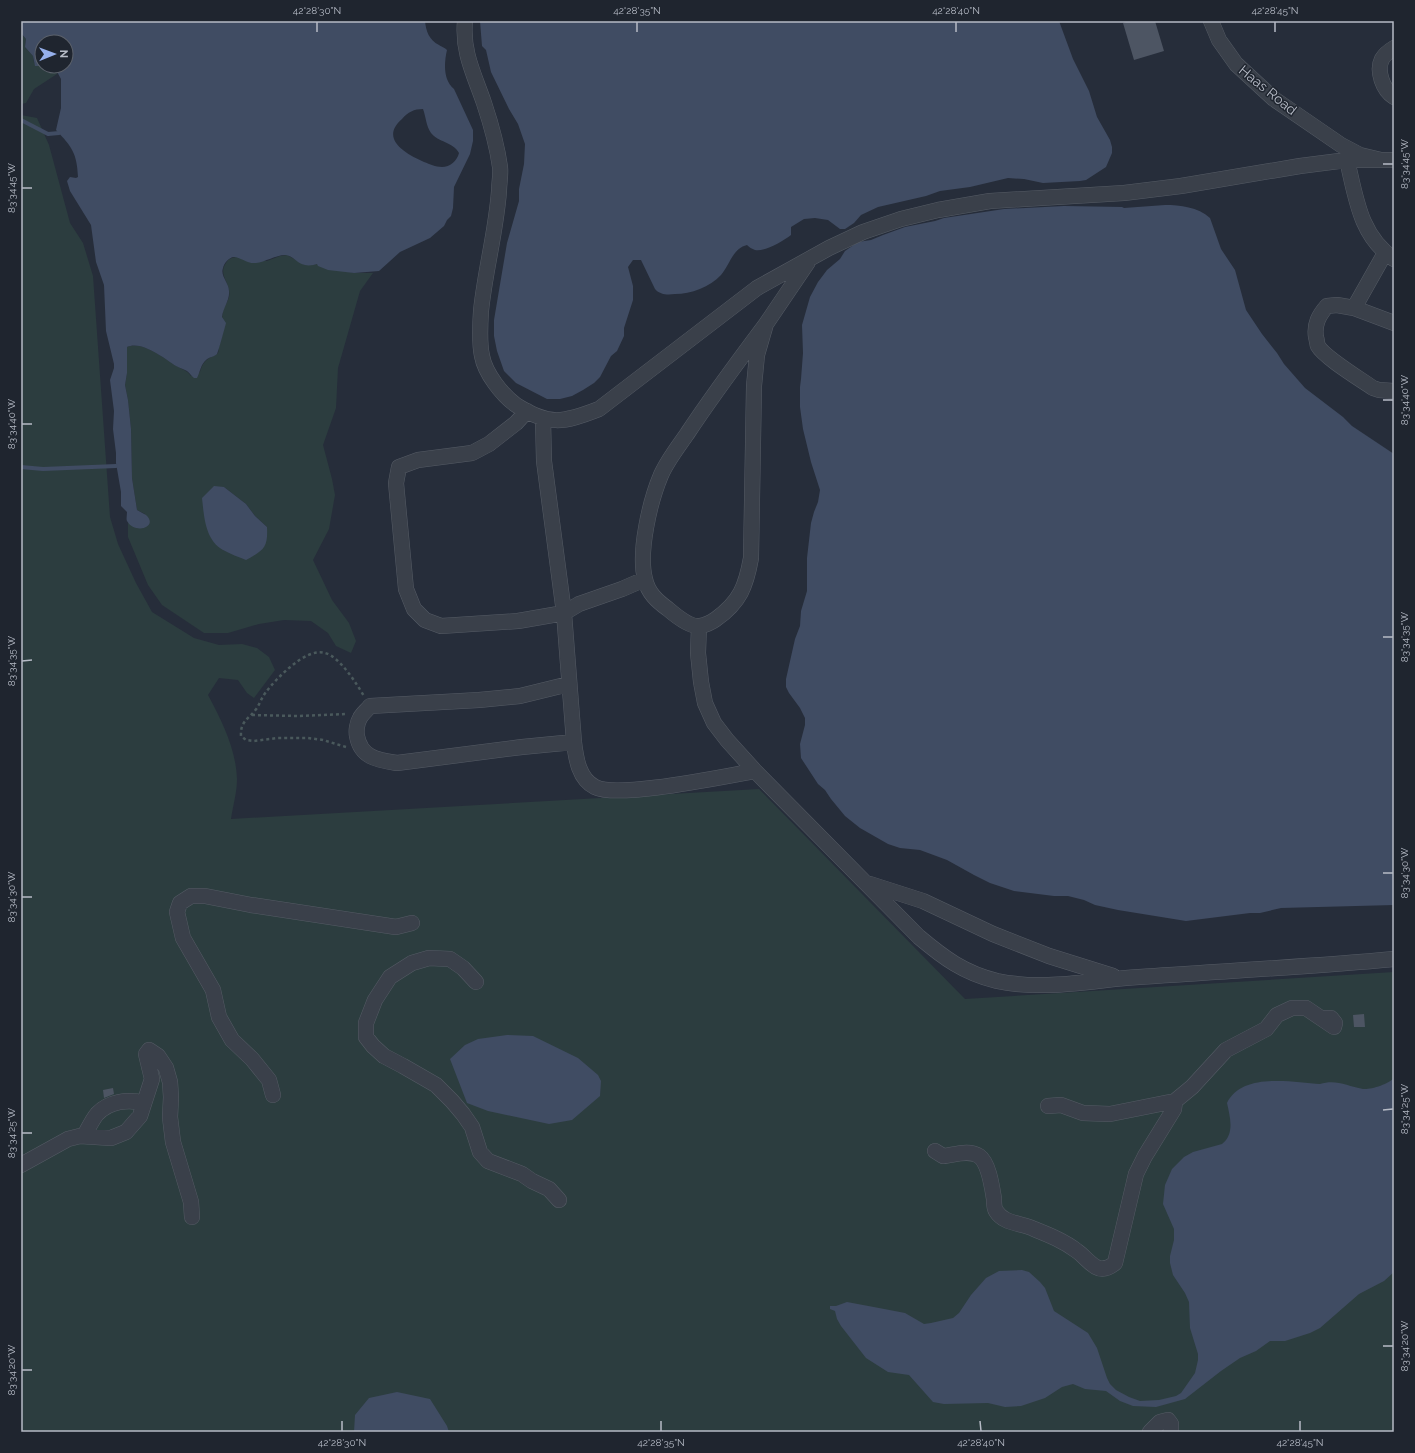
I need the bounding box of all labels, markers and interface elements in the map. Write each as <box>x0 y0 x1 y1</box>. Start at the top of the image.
text: 42°28'30"N <box>293 5 341 16</box>
text: 42°28'35"N <box>613 5 661 16</box>
text: 42°28'40"N <box>932 5 980 16</box>
text: 42°28'45"N <box>1251 5 1299 16</box>
north arrow <box>34 34 74 74</box>
text: N <box>57 50 70 58</box>
street label: Haas Road <box>1236 62 1300 118</box>
text: 83°34'45"W <box>1399 139 1410 189</box>
text: 83°34'45"W <box>6 163 17 213</box>
text: 83°34'40"W <box>1399 374 1410 425</box>
text: 83°34'40"W <box>6 398 17 449</box>
text: 83°34'35"W <box>1399 611 1410 662</box>
text: 83°34'35"W <box>6 635 17 686</box>
text: 83°34'30"W <box>1399 847 1410 899</box>
text: 83°34'30"W <box>6 871 17 923</box>
text: 83°34'25"W <box>1399 1083 1410 1134</box>
text: 83°34'25"W <box>6 1107 17 1158</box>
text: 83°34'20"W <box>1399 1320 1410 1371</box>
text: 83°34'20"W <box>6 1344 17 1395</box>
text: 42°28'30"N <box>318 1437 366 1448</box>
text: 42°28'35"N <box>637 1437 685 1448</box>
text: 42°28'40"N <box>957 1437 1005 1448</box>
text: 42°28'45"N <box>1276 1437 1324 1448</box>

